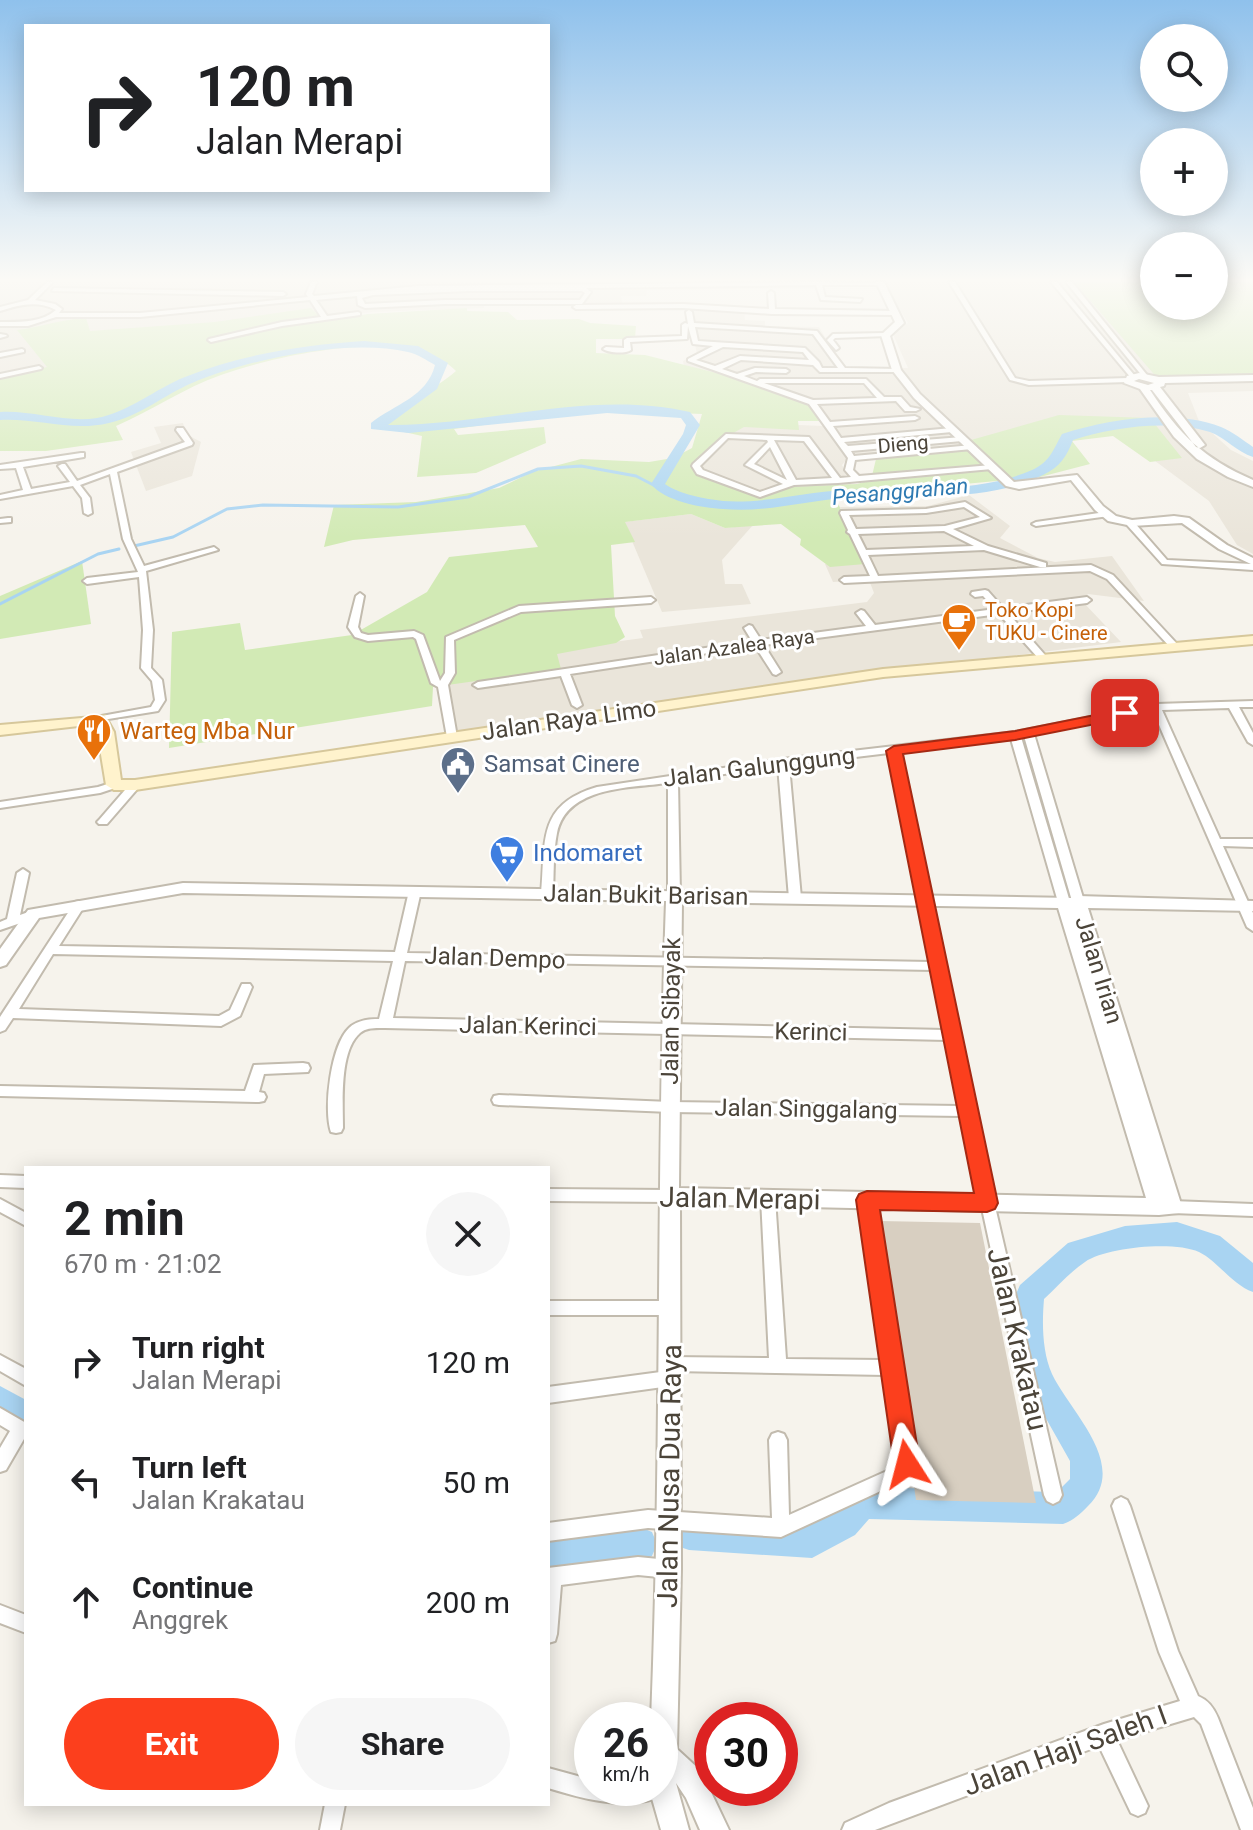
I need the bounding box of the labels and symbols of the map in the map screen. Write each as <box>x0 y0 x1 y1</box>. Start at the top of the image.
street label: Dieng <box>877 430 929 458</box>
water label: Pesanggrahan <box>831 473 969 510</box>
place label: Toko Kopi TUKU - Cinere <box>985 598 1108 645</box>
cafe icon: Toko Kopi TUKU - Cinere <box>940 602 978 652</box>
street label: Jalan Azalea Raya <box>652 624 816 670</box>
pin <box>1091 679 1159 747</box>
street label: Jalan Raya Limo <box>480 694 658 746</box>
restaurant icon: Warteg Mba Nur <box>75 712 113 762</box>
place label: Warteg Mba Nur <box>120 717 295 745</box>
street label: Jalan Galunggung <box>661 741 857 793</box>
public building icon: Samsat Cinere <box>439 745 477 795</box>
place label: Samsat Cinere <box>484 750 640 778</box>
supermarket icon: Indomaret <box>488 834 526 884</box>
place label: Indomaret <box>533 839 643 867</box>
street label: Jalan Bukit Barisan <box>543 879 749 911</box>
street label: Jalan Irian <box>1069 913 1129 1027</box>
street label: Jalan Sibayak <box>656 936 686 1085</box>
street label: Jalan Dempo <box>424 942 566 974</box>
street label: Jalan Kerinci <box>459 1011 597 1041</box>
street label: Kerinci <box>774 1017 848 1047</box>
street label: Jalan Singgalang <box>714 1093 898 1125</box>
street label: Jalan Merapi <box>659 1181 821 1216</box>
street label: Jalan Krakatau <box>981 1245 1055 1434</box>
street label: Jalan Nusa Dua Raya <box>651 1344 688 1608</box>
position arrow <box>865 1422 949 1506</box>
street label: Jalan Haji Saleh I <box>959 1698 1171 1803</box>
speed limit sign: 30 <box>694 1702 798 1806</box>

